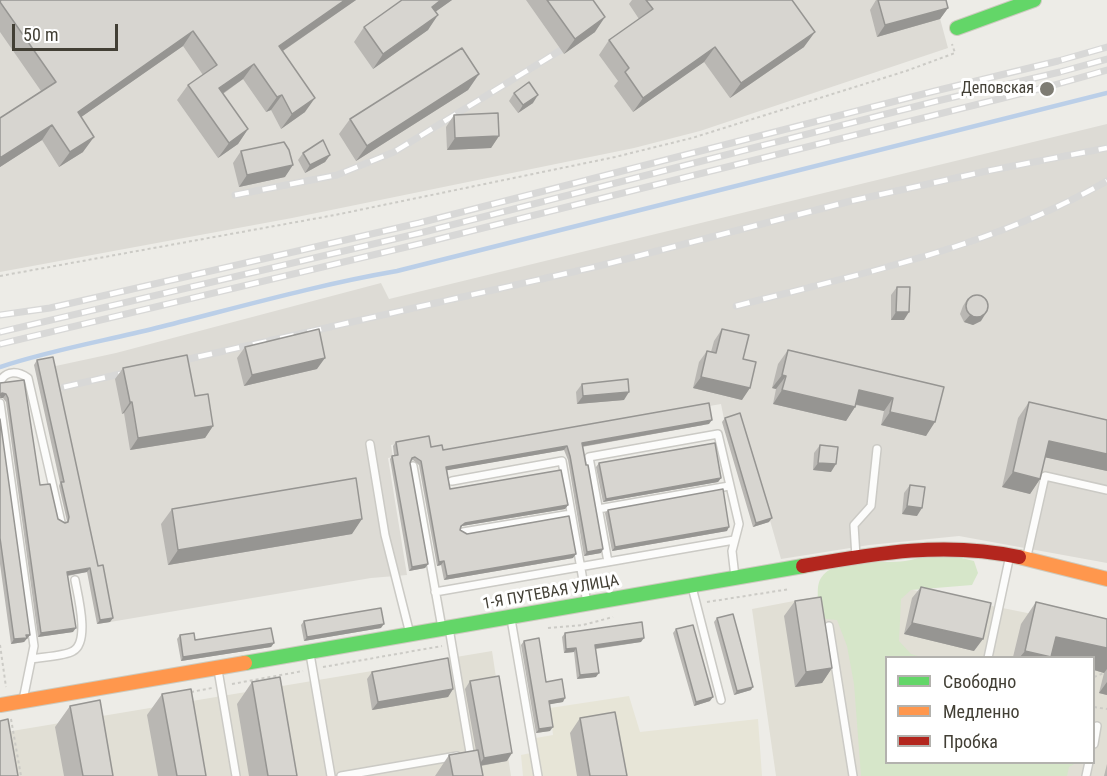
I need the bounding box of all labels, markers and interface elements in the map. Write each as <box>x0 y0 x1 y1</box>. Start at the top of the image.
scale bar <box>15 12 122 50</box>
text: 50 m <box>23 24 58 45</box>
place label: Деповская <box>961 79 1034 99</box>
marker: Деповская <box>1038 80 1056 98</box>
street label: 1-Я ПУТЕВАЯ УЛИЦА <box>481 572 621 614</box>
legend <box>885 656 1095 764</box>
text: Свободно <box>943 671 1016 692</box>
text: Медленно <box>943 701 1020 722</box>
text: Пробка <box>943 731 998 752</box>

